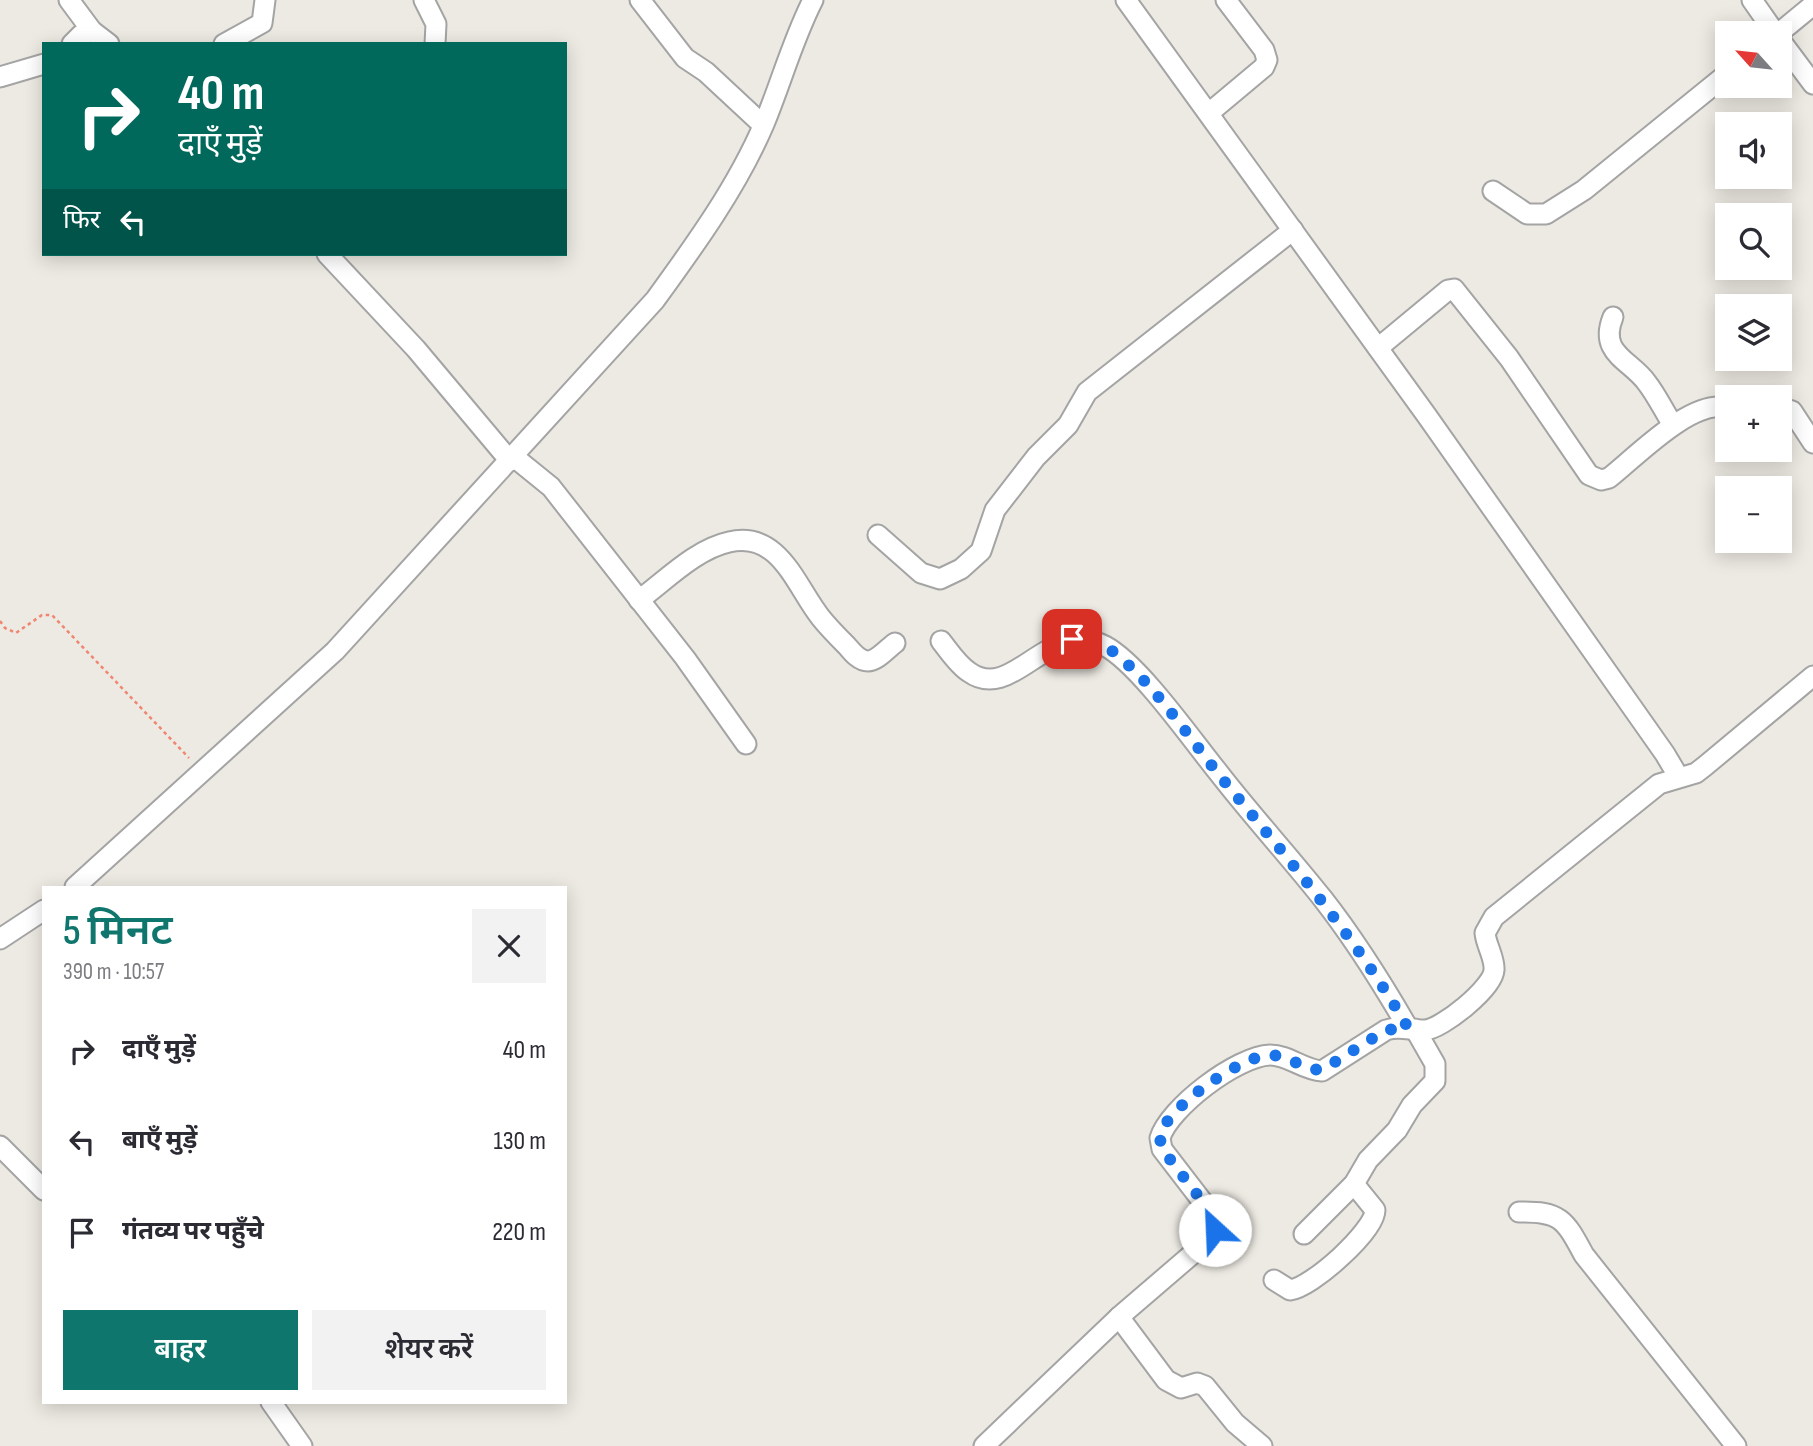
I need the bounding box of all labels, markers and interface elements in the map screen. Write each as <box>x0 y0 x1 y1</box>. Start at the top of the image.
north arrow <box>1715 21 1792 98</box>
map controls <box>1715 21 1792 553</box>
text: 40 m <box>178 65 264 124</box>
icon: right <box>63 70 154 161</box>
button: sound <box>1715 112 1792 189</box>
text: दाएँ मुड़ें <box>178 125 262 164</box>
icon: left <box>114 203 152 241</box>
button: search <box>1715 203 1792 280</box>
text: फिर <box>63 205 100 236</box>
button: layers <box>1715 294 1792 371</box>
button: + <box>1715 385 1792 462</box>
button: − <box>1715 476 1792 553</box>
pin <box>1042 609 1102 669</box>
icon: arrive <box>1053 620 1091 658</box>
text: 5 मिनट <box>63 906 173 957</box>
button: close <box>472 909 546 983</box>
text: 390 m · 10:57 <box>63 958 164 986</box>
icon: right <box>63 1032 101 1070</box>
text: दाएँ मुड़ें <box>122 1034 196 1065</box>
text: 40 m <box>503 1035 546 1066</box>
icon: left <box>63 1123 101 1161</box>
text: बाएँ मुड़ें <box>122 1125 197 1156</box>
text: 130 m <box>494 1126 546 1157</box>
position arrow <box>1178 1193 1252 1267</box>
icon: arrive <box>63 1214 101 1252</box>
text: गंतव्य पर पहुँचे <box>122 1216 264 1247</box>
text: 220 m <box>492 1217 546 1248</box>
button: बाहर <box>63 1310 298 1390</box>
button: शेयर करें <box>312 1310 546 1390</box>

